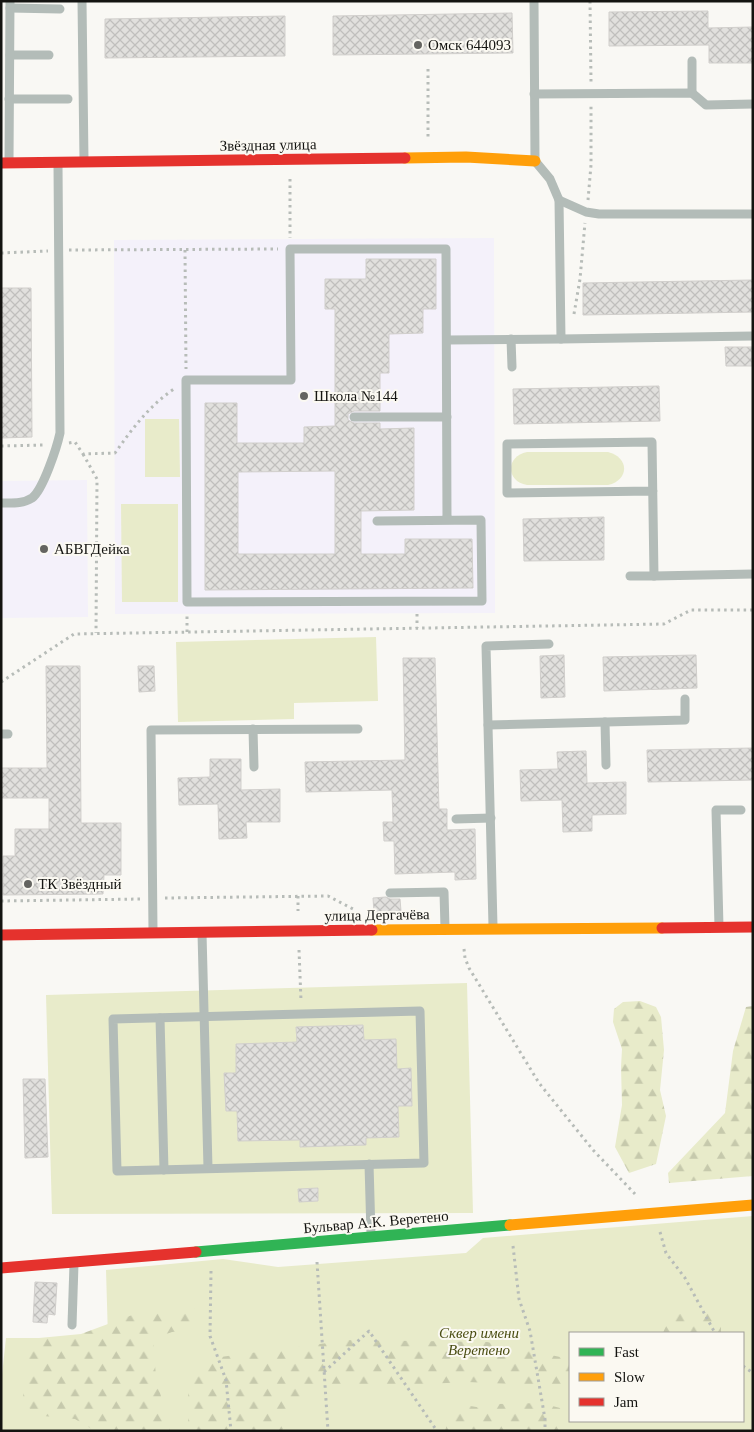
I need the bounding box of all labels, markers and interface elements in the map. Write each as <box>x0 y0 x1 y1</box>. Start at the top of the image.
place label: Омск 644093 <box>428 37 511 53</box>
marker: Омск 644093 <box>412 39 424 51</box>
street label: Звёздная улица <box>219 136 317 154</box>
place label: Школа №144 <box>314 388 398 404</box>
marker: Школа №144 <box>298 390 310 402</box>
place label: АБВГДейка <box>54 541 130 557</box>
marker: АБВГДейка <box>38 543 50 555</box>
place label: ТК Звёздный <box>38 876 122 892</box>
marker: ТК Звёздный <box>22 878 34 890</box>
street label: улица Дергачёва <box>324 906 430 924</box>
street label: Бульвар А.К. Веретено <box>303 1208 449 1236</box>
park label: Сквер имени Веретено <box>439 1325 519 1358</box>
legend <box>569 1332 744 1422</box>
text: Fast <box>614 1344 640 1360</box>
text: Slow <box>614 1369 645 1385</box>
text: Jam <box>614 1394 638 1410</box>

